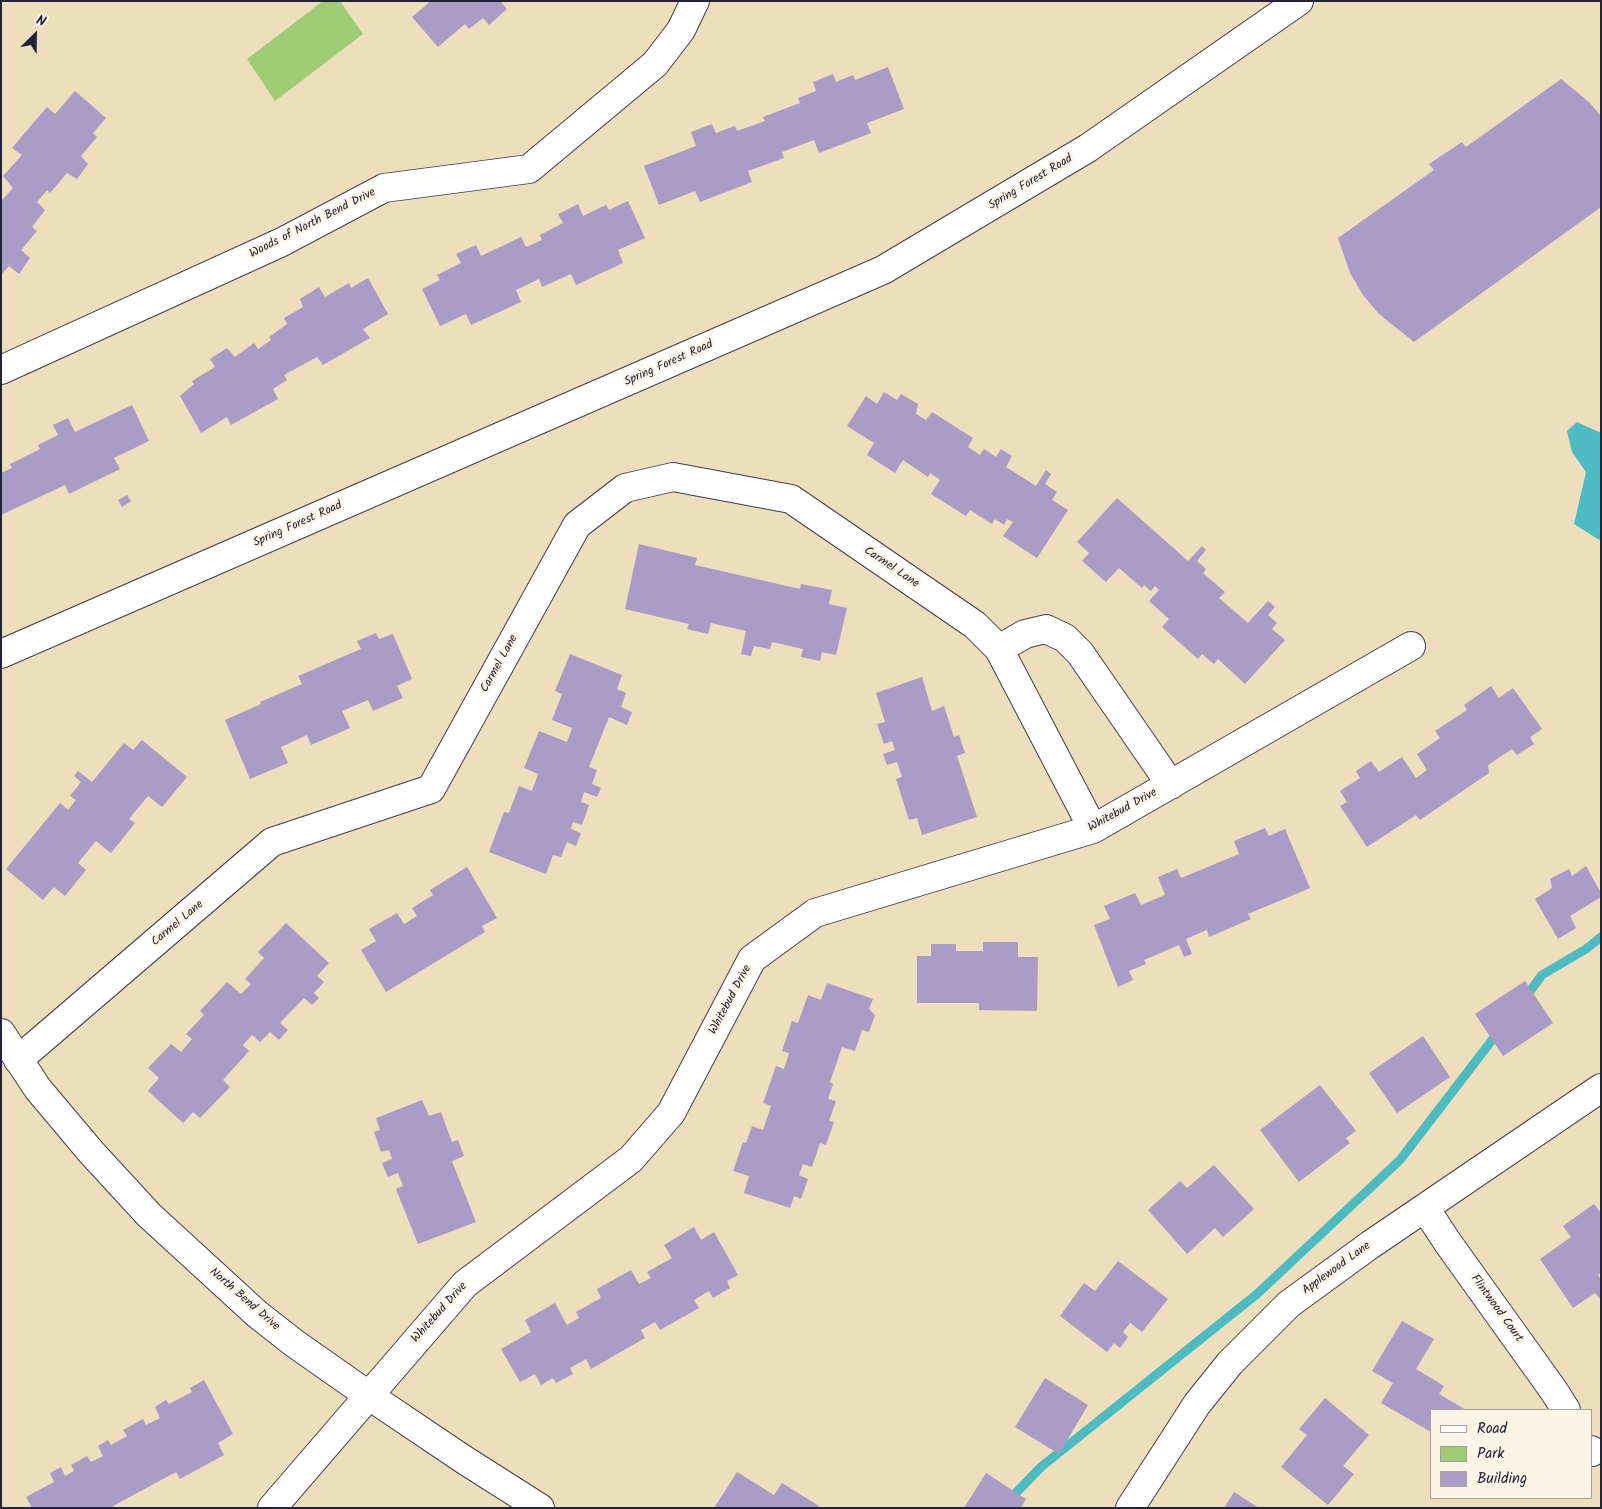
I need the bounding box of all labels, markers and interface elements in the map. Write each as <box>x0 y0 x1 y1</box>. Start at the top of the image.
text: N <box>32 9 49 33</box>
north arrow <box>10 10 60 60</box>
street label: Spring Forest Road <box>986 152 1076 214</box>
street label: Woods of North Bend Drive <box>248 186 378 262</box>
street label: Spring Forest Road <box>622 338 716 390</box>
street label: Spring Forest Road <box>251 499 345 551</box>
street label: Carmel Lane <box>861 544 921 592</box>
street label: Carmel Lane <box>478 633 522 695</box>
street label: Whitebud Drive <box>1086 786 1160 836</box>
street label: Carmel Lane <box>149 898 207 950</box>
street label: Whitebud Drive <box>707 963 755 1037</box>
street label: Applewood Lane <box>1300 1239 1374 1299</box>
street label: North Bend Drive <box>206 1265 282 1335</box>
street label: Flintwood Court <box>1467 1272 1525 1346</box>
street label: Whitebud Drive <box>409 1280 471 1346</box>
legend <box>1430 1409 1592 1499</box>
text: Road <box>1477 1417 1507 1441</box>
text: Park <box>1477 1442 1504 1466</box>
text: Building <box>1477 1467 1527 1491</box>

